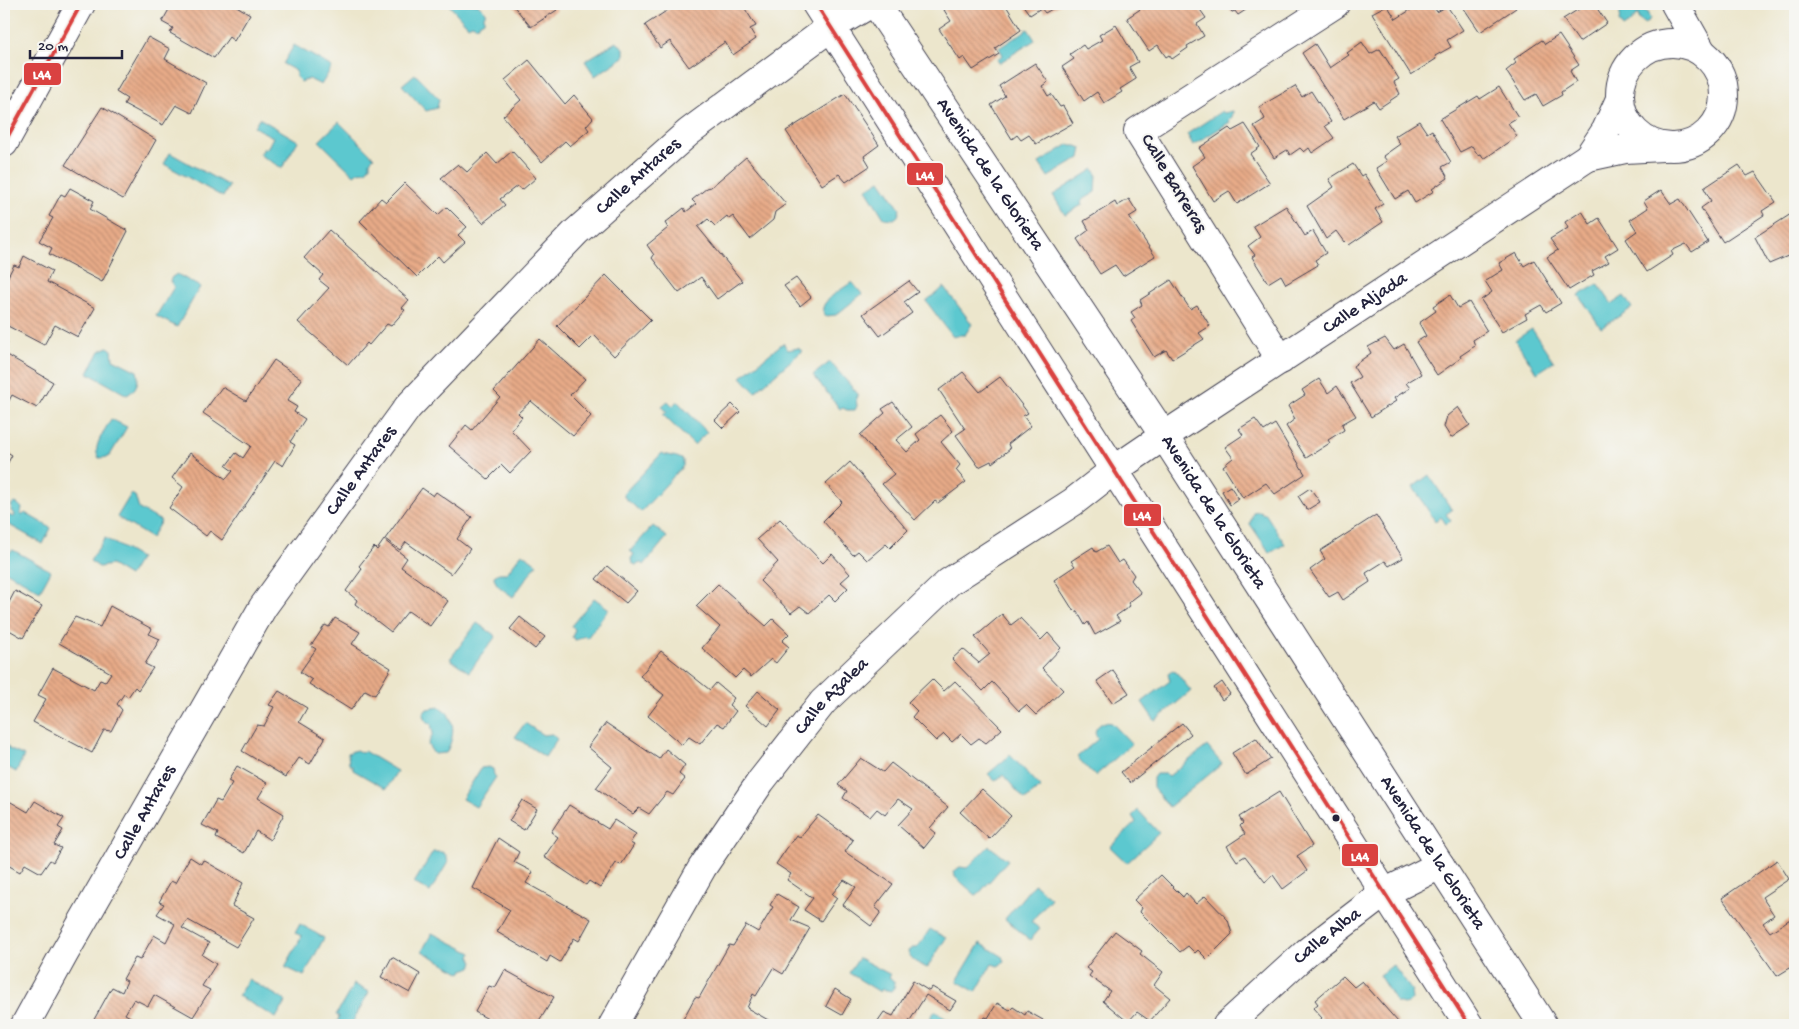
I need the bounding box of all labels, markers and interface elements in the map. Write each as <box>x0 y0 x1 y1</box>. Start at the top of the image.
scale bar <box>30 28 122 60</box>
text: 20 m <box>38 38 68 56</box>
line badge: L44 <box>23 62 62 86</box>
text: L44 <box>33 67 52 84</box>
street label: Avenida de la Glorieta <box>931 94 1050 256</box>
street label: Calle Barreras <box>1134 130 1212 238</box>
street label: Calle Antares <box>591 132 686 220</box>
line badge: L44 <box>906 162 944 186</box>
text: L44 <box>916 168 935 185</box>
street label: Calle Aljada <box>1319 267 1413 340</box>
street label: Calle Antares <box>321 421 403 521</box>
street label: Avenida de la Glorieta <box>1155 431 1272 595</box>
line badge: L44 <box>1123 503 1162 527</box>
text: L44 <box>1133 508 1152 525</box>
street label: Calle Azalea <box>790 652 875 740</box>
street label: Calle Antares <box>109 760 182 864</box>
street label: Avenida de la Glorieta <box>1374 772 1491 935</box>
unlabelled marker <box>1331 813 1341 823</box>
line badge: L44 <box>1341 843 1379 867</box>
text: L44 <box>1351 849 1370 866</box>
street label: Calle Alba <box>1289 902 1367 970</box>

